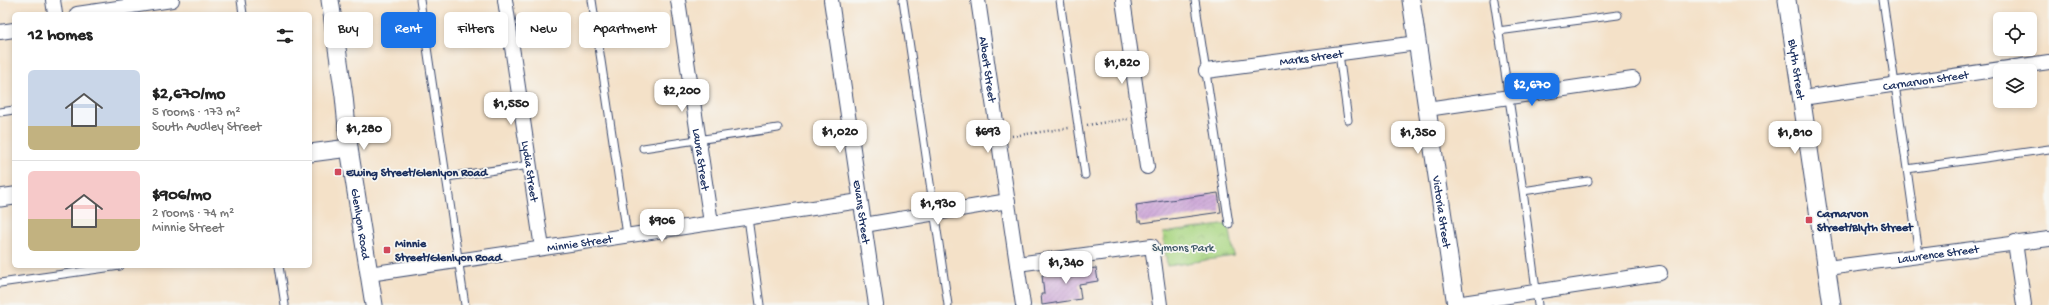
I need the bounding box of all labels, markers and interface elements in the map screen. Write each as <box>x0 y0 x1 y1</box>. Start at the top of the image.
chip: Buy <box>324 12 373 48</box>
chip: Rent <box>381 12 436 48</box>
chip: Filters <box>444 12 508 48</box>
chip: New <box>516 12 571 48</box>
chip: Apartment <box>579 12 670 48</box>
map controls <box>1993 12 2037 108</box>
button: locate <box>1993 12 2037 56</box>
icon: filters <box>274 25 296 47</box>
text: 12 homes <box>28 26 92 46</box>
street label: Albert Street <box>974 36 998 104</box>
street label: Blyth Street <box>1784 37 1807 102</box>
street label: Marks Street <box>1279 48 1345 70</box>
pin: $1,820 <box>1089 51 1155 85</box>
text: $1,820 <box>1104 56 1140 71</box>
button: layers <box>1993 64 2037 108</box>
street label: Carnarvon Street <box>1882 69 1971 95</box>
pin: $2,670 <box>1499 73 1565 107</box>
text: $2,670 <box>1513 78 1551 93</box>
pin: $2,200 <box>649 79 715 113</box>
text: $2,200 <box>663 84 701 99</box>
text: $2,670/mo <box>152 85 225 105</box>
icon: home <box>60 86 108 134</box>
pin: $1,550 <box>478 92 544 126</box>
text: $1,550 <box>493 97 529 112</box>
text: 5 rooms · 173 m² <box>152 105 240 120</box>
pin: $1,280 <box>331 117 397 151</box>
text: South Audley Street <box>152 120 261 135</box>
pin: $1,020 <box>807 120 873 154</box>
pin: $693 <box>964 120 1012 154</box>
pin: $1,350 <box>1385 121 1451 155</box>
pin: $1,810 <box>1762 121 1828 155</box>
text: $1,280 <box>346 122 382 137</box>
text: $1,020 <box>822 125 858 140</box>
text: $693 <box>975 125 1001 140</box>
text: $1,350 <box>1400 126 1436 141</box>
text: $1,810 <box>1778 126 1812 141</box>
street label: Laura Street <box>688 128 711 193</box>
street label: Lydia Street <box>517 140 540 204</box>
marker: Ewing Street/Glenlyon Road <box>333 167 343 177</box>
place label: Ewing Street/Glenlyon Road <box>345 167 489 181</box>
street label: Victoria Street <box>1428 174 1453 250</box>
street label: Evans Street <box>849 179 872 246</box>
text: $906/mo <box>152 186 211 206</box>
icon: home <box>60 187 108 235</box>
street label: Glenlyon Road <box>347 188 372 262</box>
pin: $1,930 <box>905 192 971 226</box>
text: $1,930 <box>920 197 956 212</box>
text: 2 rooms · 74 m² <box>152 206 234 221</box>
place label: Carnarvon Street/Blyth Street <box>1816 208 1914 236</box>
pin: $906 <box>638 209 686 243</box>
text: $906 <box>649 214 675 229</box>
marker: Carnarvon Street/Blyth Street <box>1804 215 1814 225</box>
text: Minnie Street <box>152 221 223 236</box>
street label: Minnie Street <box>546 233 615 256</box>
place label: Minnie Street/Glenlyon Road <box>395 238 503 266</box>
park label: Symons Park <box>1152 242 1216 256</box>
street label: Lawrence Street <box>1897 243 1981 268</box>
marker: Minnie Street/Glenlyon Road <box>382 245 392 255</box>
pin: $1,340 <box>1033 251 1099 285</box>
text: $1,340 <box>1048 256 1084 271</box>

